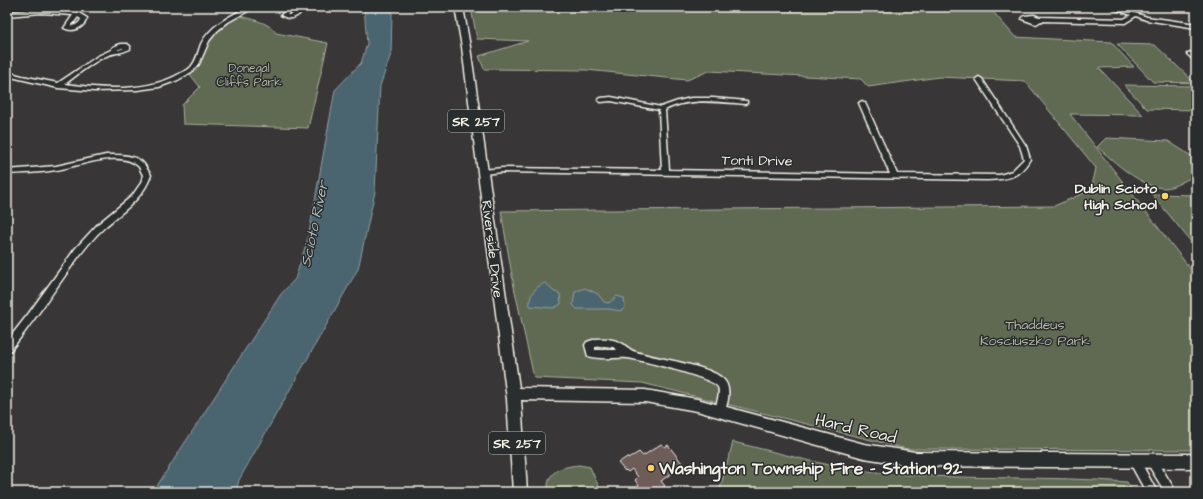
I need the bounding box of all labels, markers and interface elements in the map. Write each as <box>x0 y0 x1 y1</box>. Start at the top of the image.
park label: Donegal Cliffs Park <box>216 60 282 91</box>
road number: SR 257 <box>448 110 504 132</box>
street label: Tonti Drive <box>721 150 793 172</box>
water label: Scioto River <box>295 177 334 269</box>
place label: Dublin Scioto High School <box>1075 179 1158 216</box>
marker: Dublin Scioto High School <box>1160 191 1170 201</box>
street label: Riverside Drive <box>476 199 508 299</box>
park label: Thaddeus Kosciuszko Park <box>980 315 1090 351</box>
street label: Hard Road <box>813 408 899 450</box>
road number: SR 257 <box>489 432 545 454</box>
place label: Washington Township Fire - Station 92 <box>658 457 963 482</box>
marker: Washington Township Fire - Station 92 <box>646 463 656 473</box>

